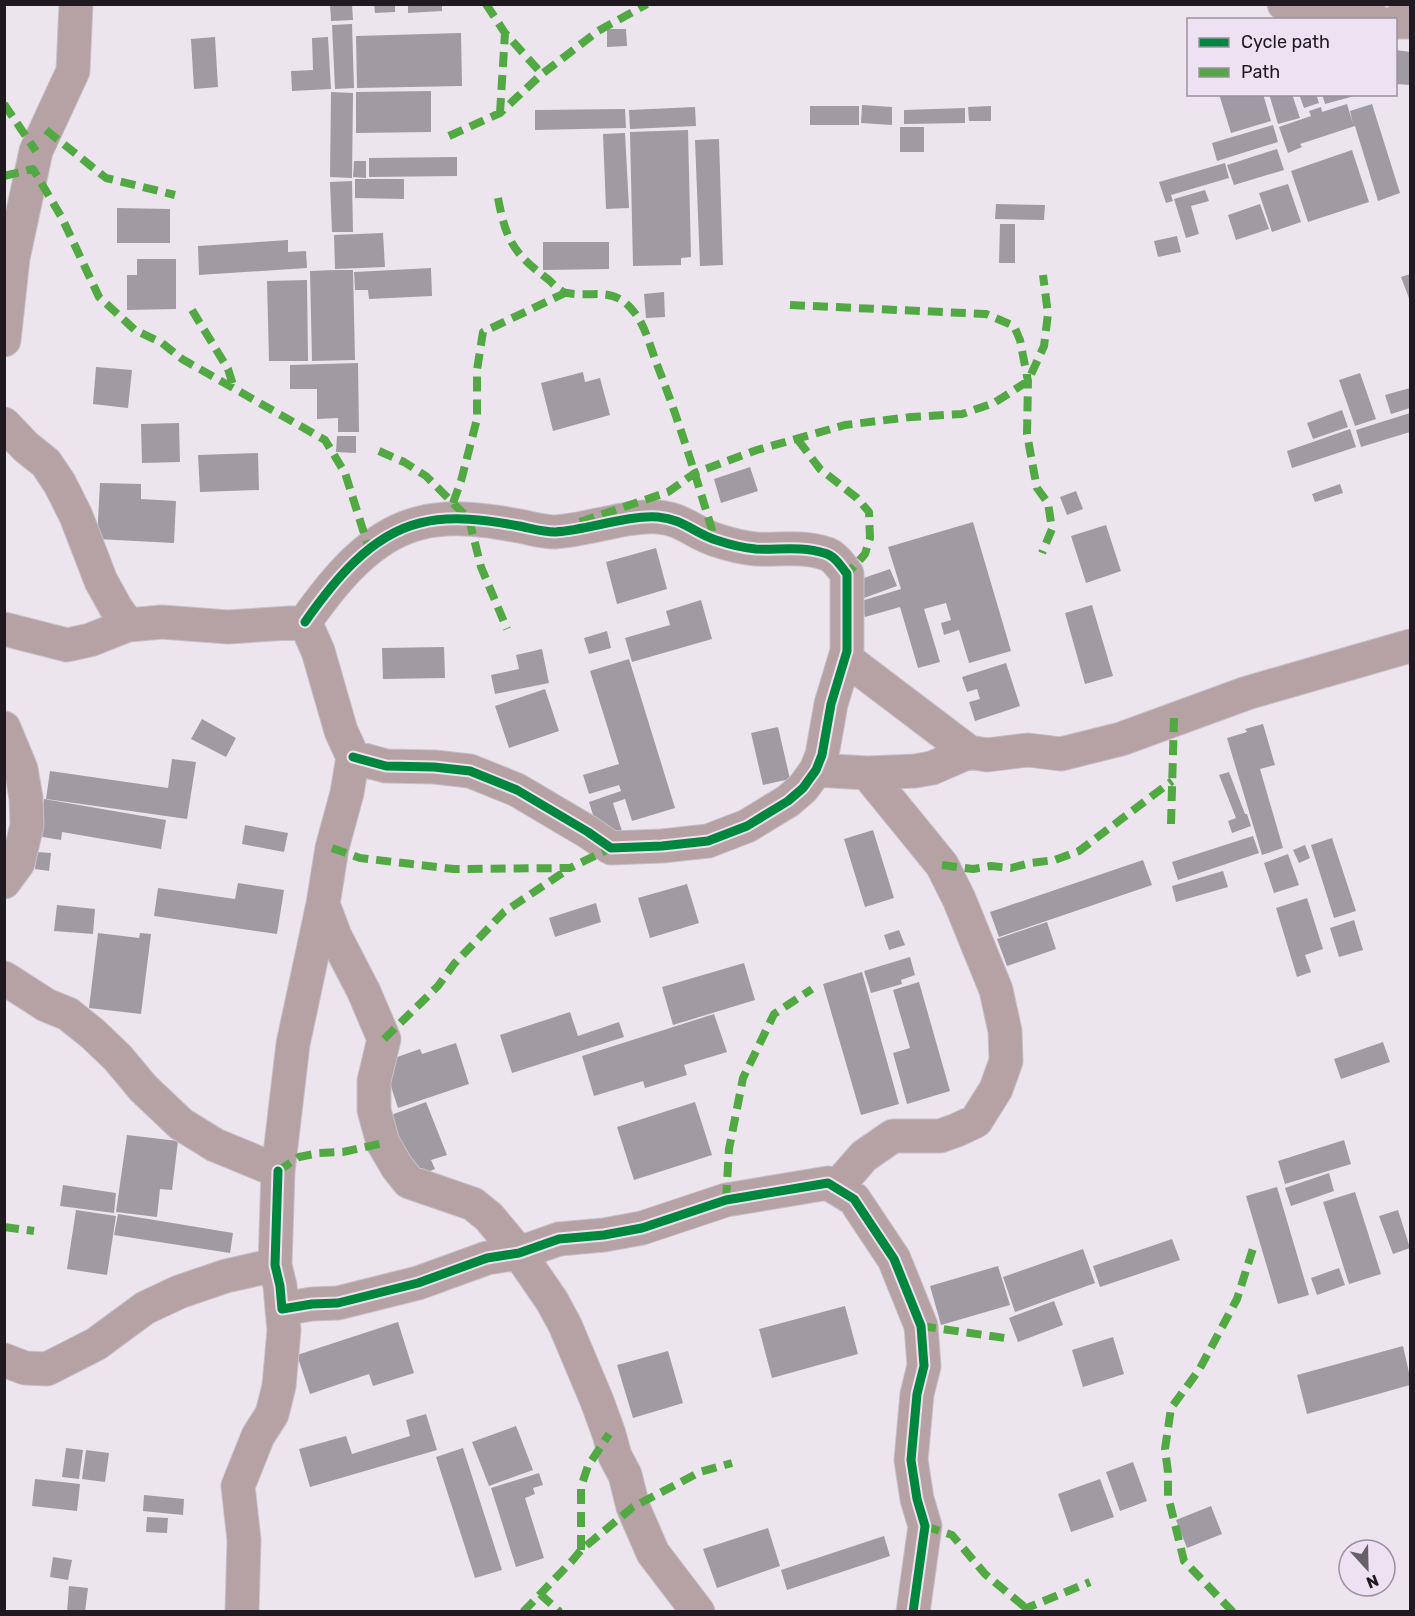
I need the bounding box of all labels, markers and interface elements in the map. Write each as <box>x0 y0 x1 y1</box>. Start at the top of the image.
legend <box>1187 18 1397 96</box>
text: Cycle path <box>1241 31 1330 53</box>
text: Path <box>1241 61 1280 83</box>
north arrow <box>1337 1538 1397 1598</box>
text: N <box>1364 1570 1381 1592</box>

